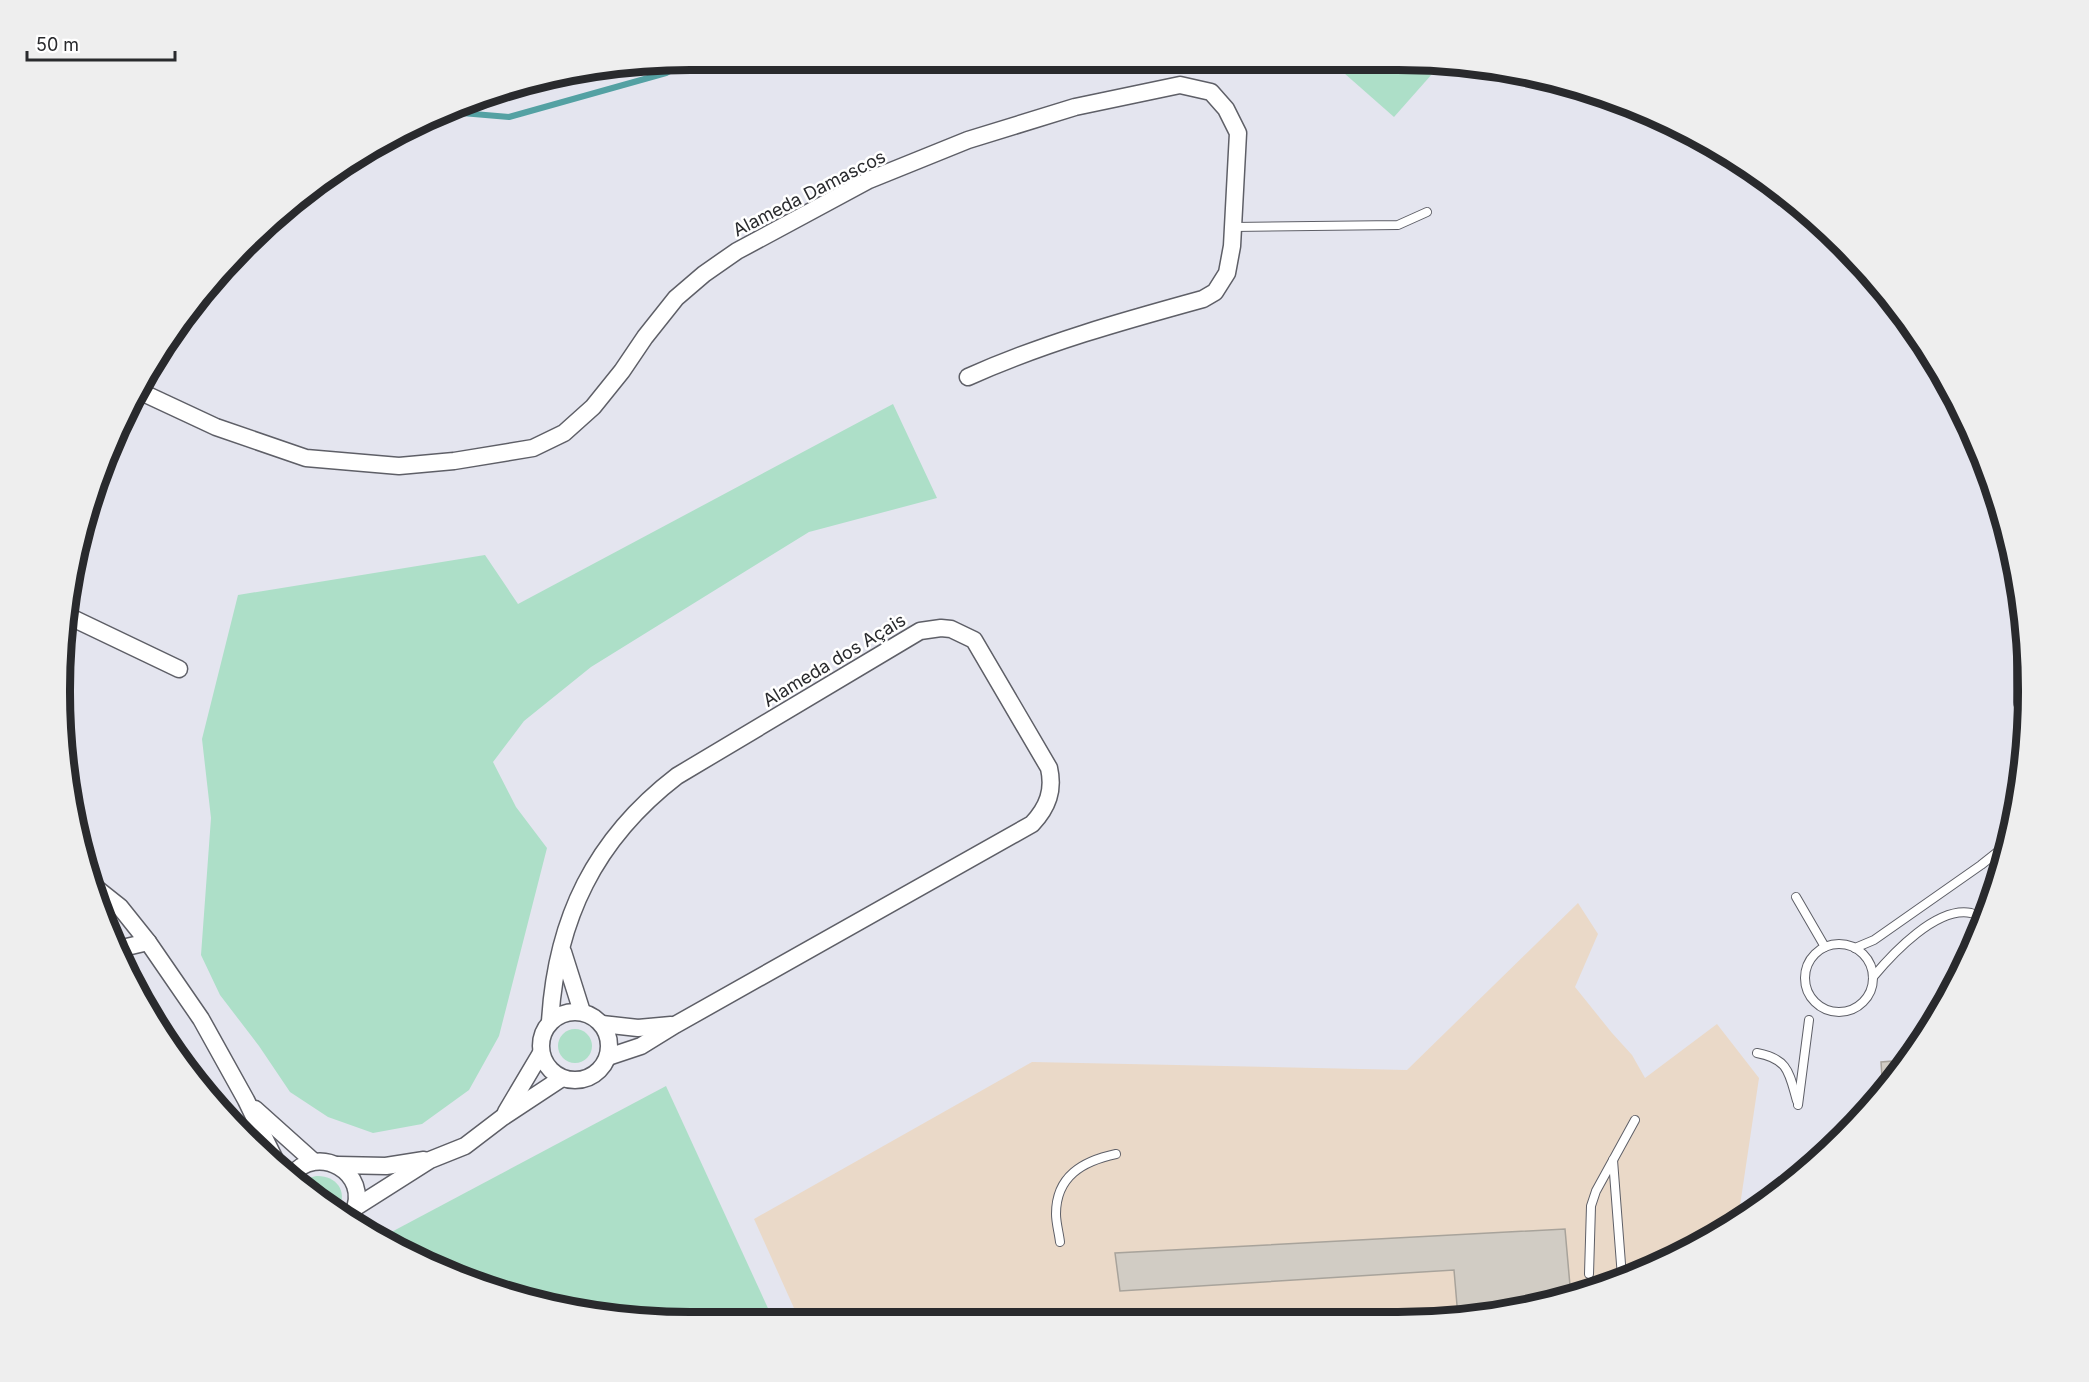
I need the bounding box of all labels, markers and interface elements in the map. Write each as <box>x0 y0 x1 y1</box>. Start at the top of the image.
scale bar <box>27 24 176 62</box>
text: 50 m <box>36 34 79 55</box>
street label: Alameda Damascos <box>729 145 889 241</box>
street label: Alameda dos Açais <box>759 609 909 711</box>

